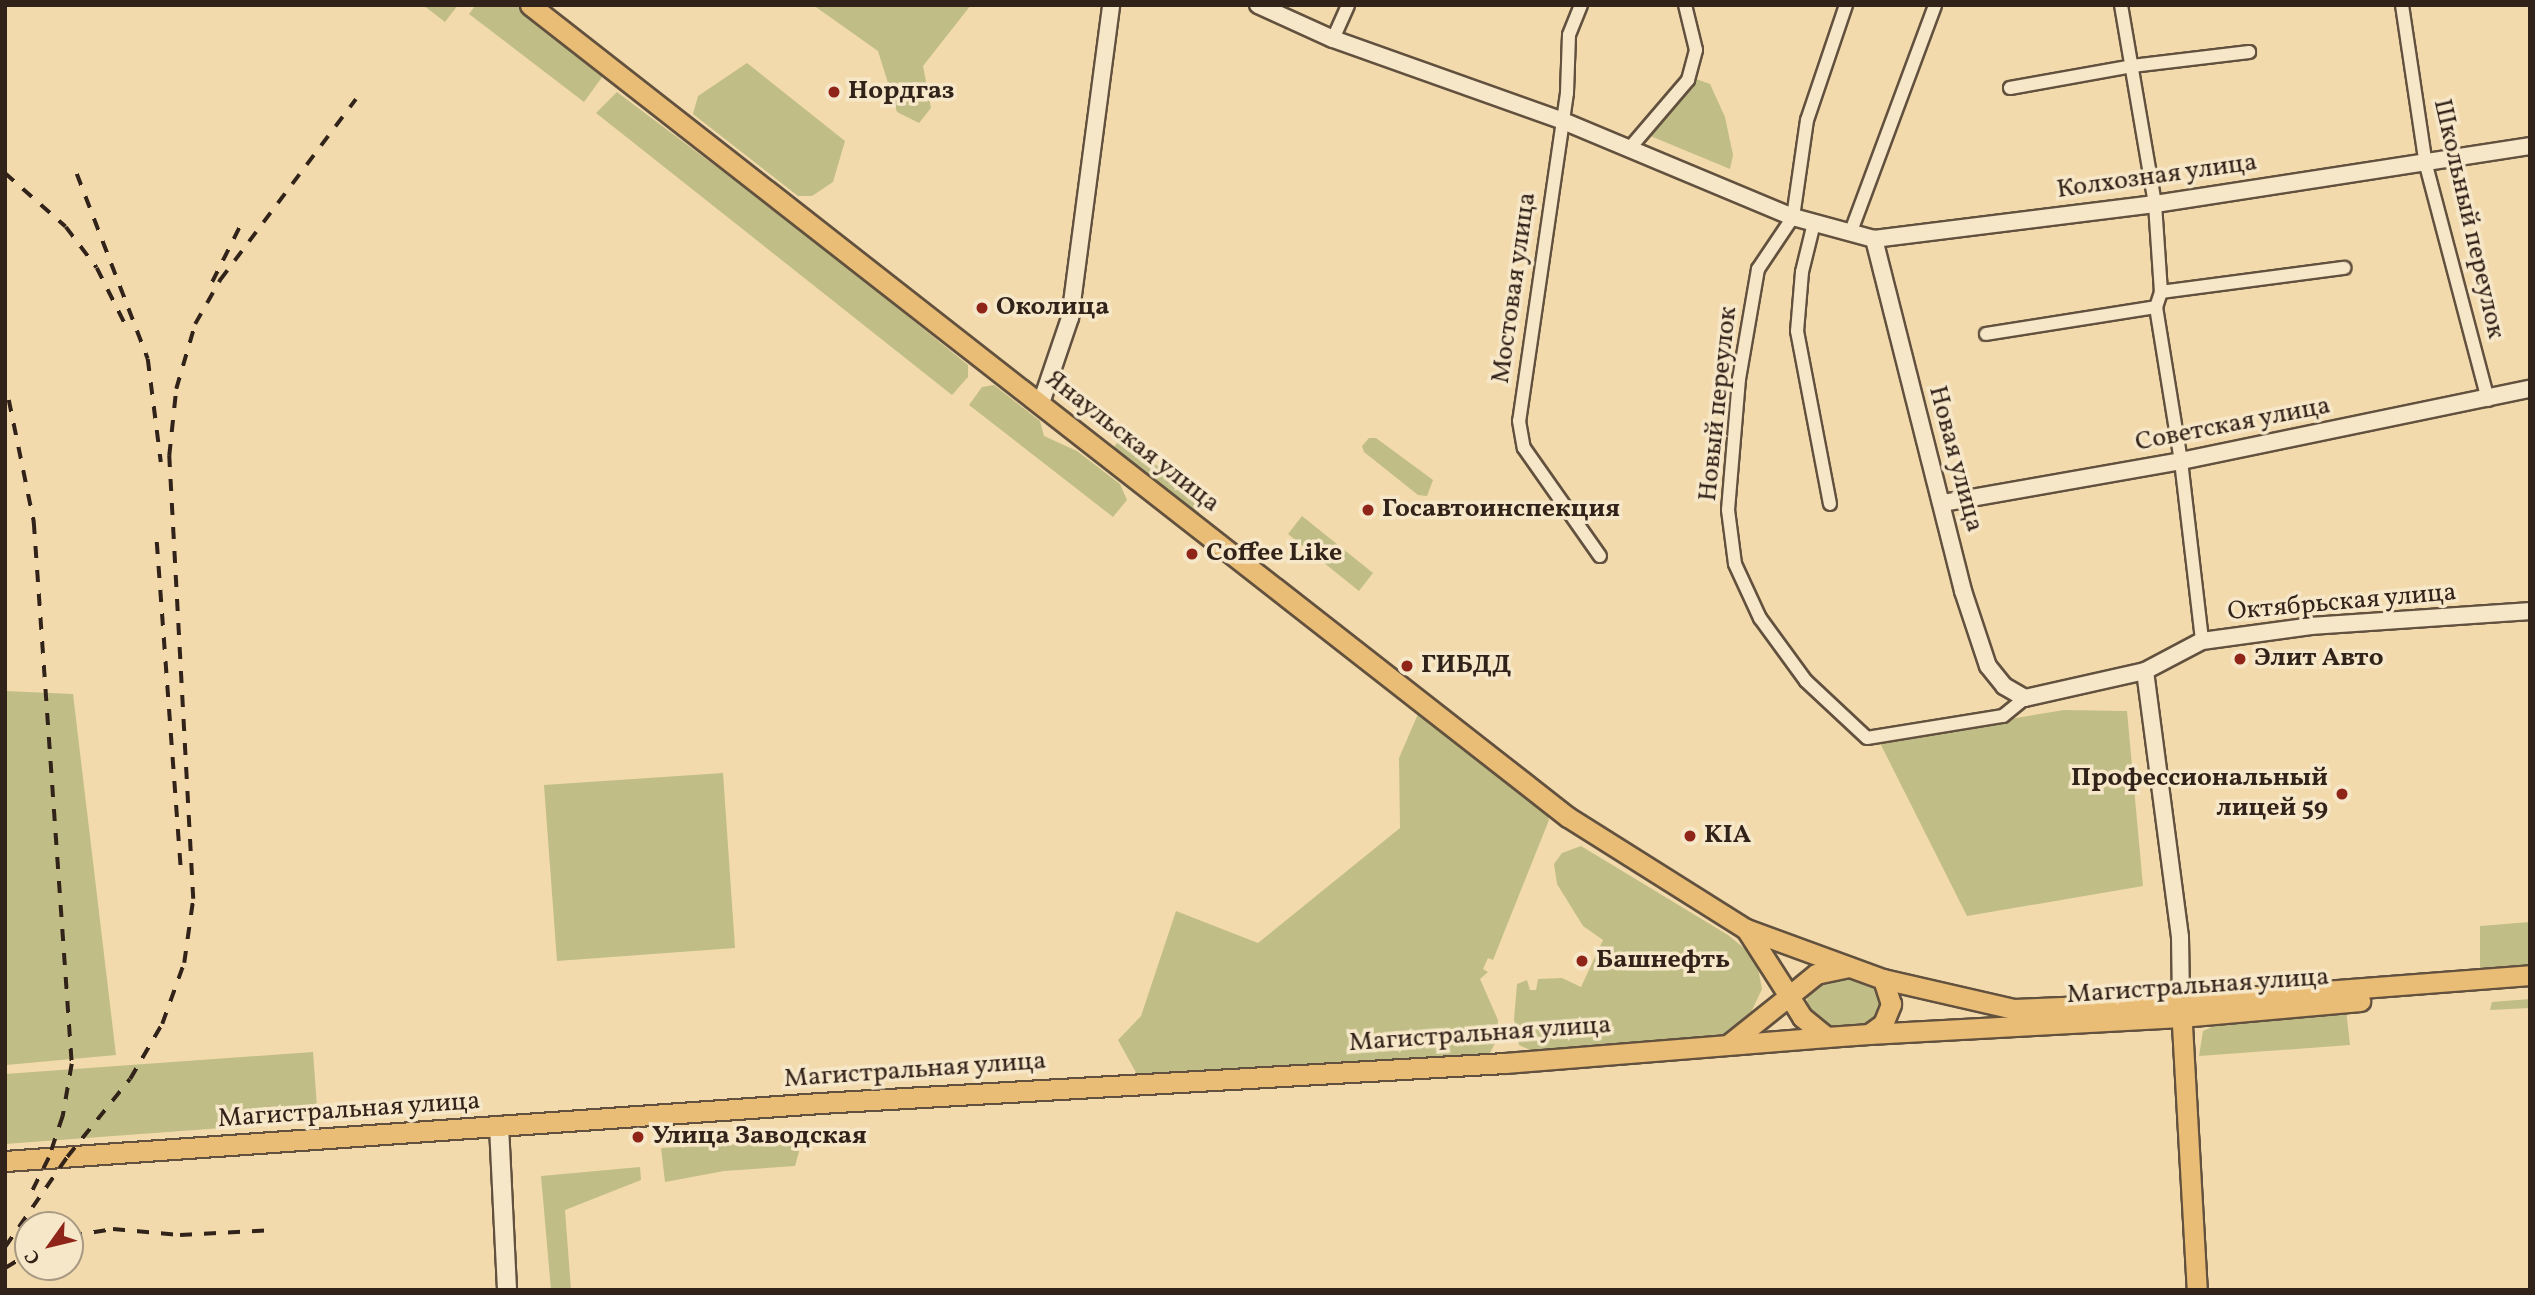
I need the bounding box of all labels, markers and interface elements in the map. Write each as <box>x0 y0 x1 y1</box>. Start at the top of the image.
place label: Нордгаз <box>848 76 955 108</box>
marker: Нордгаз <box>826 84 842 100</box>
street label: Школьный переулок <box>2425 96 2511 342</box>
street label: Колхозная улица <box>2054 147 2260 207</box>
street label: Мостовая улица <box>1486 190 1544 386</box>
place label: Околица <box>996 292 1109 324</box>
marker: Околица <box>974 300 990 316</box>
street label: Новый переулок <box>1693 305 1745 503</box>
street label: Янаульская улица <box>1038 364 1226 520</box>
street label: Новая улица <box>1920 382 1990 536</box>
street label: Советская улица <box>2132 391 2334 459</box>
place label: Госавтоинспекция <box>1382 494 1620 526</box>
marker: Госавтоинспекция <box>1360 502 1376 518</box>
place label: Coffee Like <box>1206 538 1342 570</box>
marker: Coffee Like <box>1184 546 1200 562</box>
street label: Октябрьская улица <box>2226 577 2458 629</box>
place label: Элит Авто <box>2254 643 2384 675</box>
place label: ГИБДД <box>1421 650 1512 682</box>
marker: Элит Авто <box>2232 651 2248 667</box>
marker: ГИБДД <box>1399 658 1415 674</box>
place label: Профессиональный лицей 59 <box>2071 763 2328 824</box>
marker: Профессиональный лицей 59 <box>2334 786 2350 802</box>
place label: KIA <box>1704 820 1751 852</box>
marker: KIA <box>1682 828 1698 844</box>
place label: Башнефть <box>1596 945 1730 977</box>
marker: Башнефть <box>1574 953 1590 969</box>
street label: Магистральная улица <box>2065 962 2331 1012</box>
street label: Магистральная улица <box>1347 1010 1613 1060</box>
street label: Магистральная улица <box>782 1046 1048 1096</box>
street label: Магистральная улица <box>216 1086 482 1136</box>
place label: Улица Заводская <box>652 1121 867 1153</box>
marker: Улица Заводская <box>630 1129 646 1145</box>
north arrow <box>14 1211 84 1281</box>
text: С <box>19 1244 47 1269</box>

